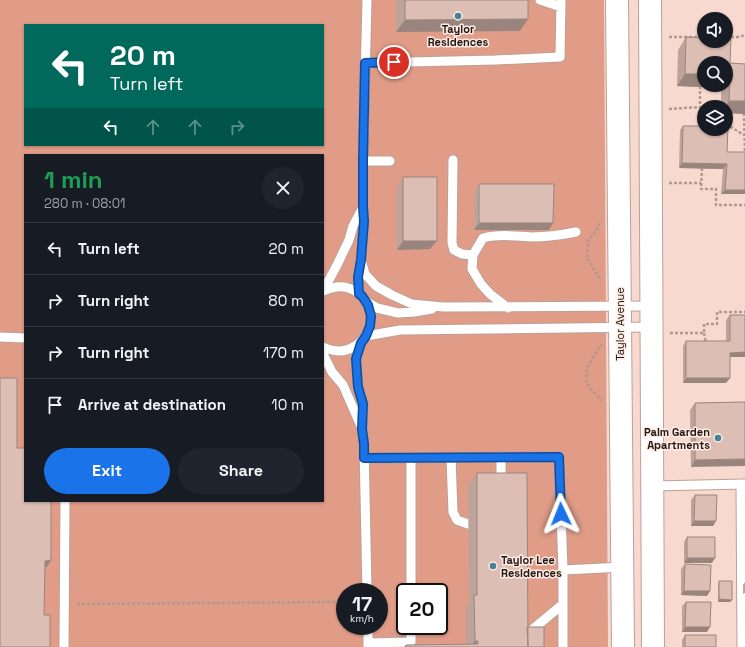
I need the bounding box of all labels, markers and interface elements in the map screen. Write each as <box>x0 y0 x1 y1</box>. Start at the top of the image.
marker: Taylor Residences <box>453 11 463 21</box>
map controls <box>697 12 733 136</box>
button: sound <box>697 12 733 48</box>
place label: Taylor Residences <box>428 22 489 49</box>
text: 20 m <box>110 37 176 73</box>
icon: left <box>44 40 96 92</box>
pin <box>377 45 411 79</box>
icon: arrive <box>383 51 405 73</box>
button: search <box>697 56 733 92</box>
text: Turn left <box>110 72 183 95</box>
button: layers <box>697 100 733 136</box>
icon: left <box>100 116 122 138</box>
icon: ahead <box>142 116 164 138</box>
icon: ahead <box>184 116 206 138</box>
icon: right <box>226 116 248 138</box>
text: 1 min <box>44 164 103 195</box>
button: close <box>262 167 304 209</box>
text: 280 m · 08:01 <box>44 195 125 212</box>
icon: left <box>44 238 66 260</box>
text: Turn left <box>78 239 140 258</box>
text: 20 m <box>269 239 304 258</box>
street label: Taylor Avenue <box>613 287 627 361</box>
icon: right <box>44 290 66 312</box>
text: Turn right <box>78 291 149 310</box>
text: 80 m <box>268 291 304 310</box>
icon: right <box>44 342 66 364</box>
text: Turn right <box>78 343 149 362</box>
text: 170 m <box>263 343 304 362</box>
icon: arrive <box>44 394 66 416</box>
text: Arrive at destination <box>78 395 226 414</box>
text: 10 m <box>271 395 304 414</box>
place label: Palm Garden Apartments <box>644 425 710 452</box>
marker: Palm Garden Apartments <box>713 433 723 443</box>
button: Exit <box>44 448 170 494</box>
button: Share <box>178 448 304 494</box>
position arrow <box>540 493 582 535</box>
place label: Taylor Lee Residences <box>501 553 562 580</box>
marker: Taylor Lee Residences <box>488 561 498 571</box>
speed limit sign: 20 <box>396 583 448 635</box>
text: 17 <box>352 591 372 617</box>
text: km/h <box>350 612 374 625</box>

